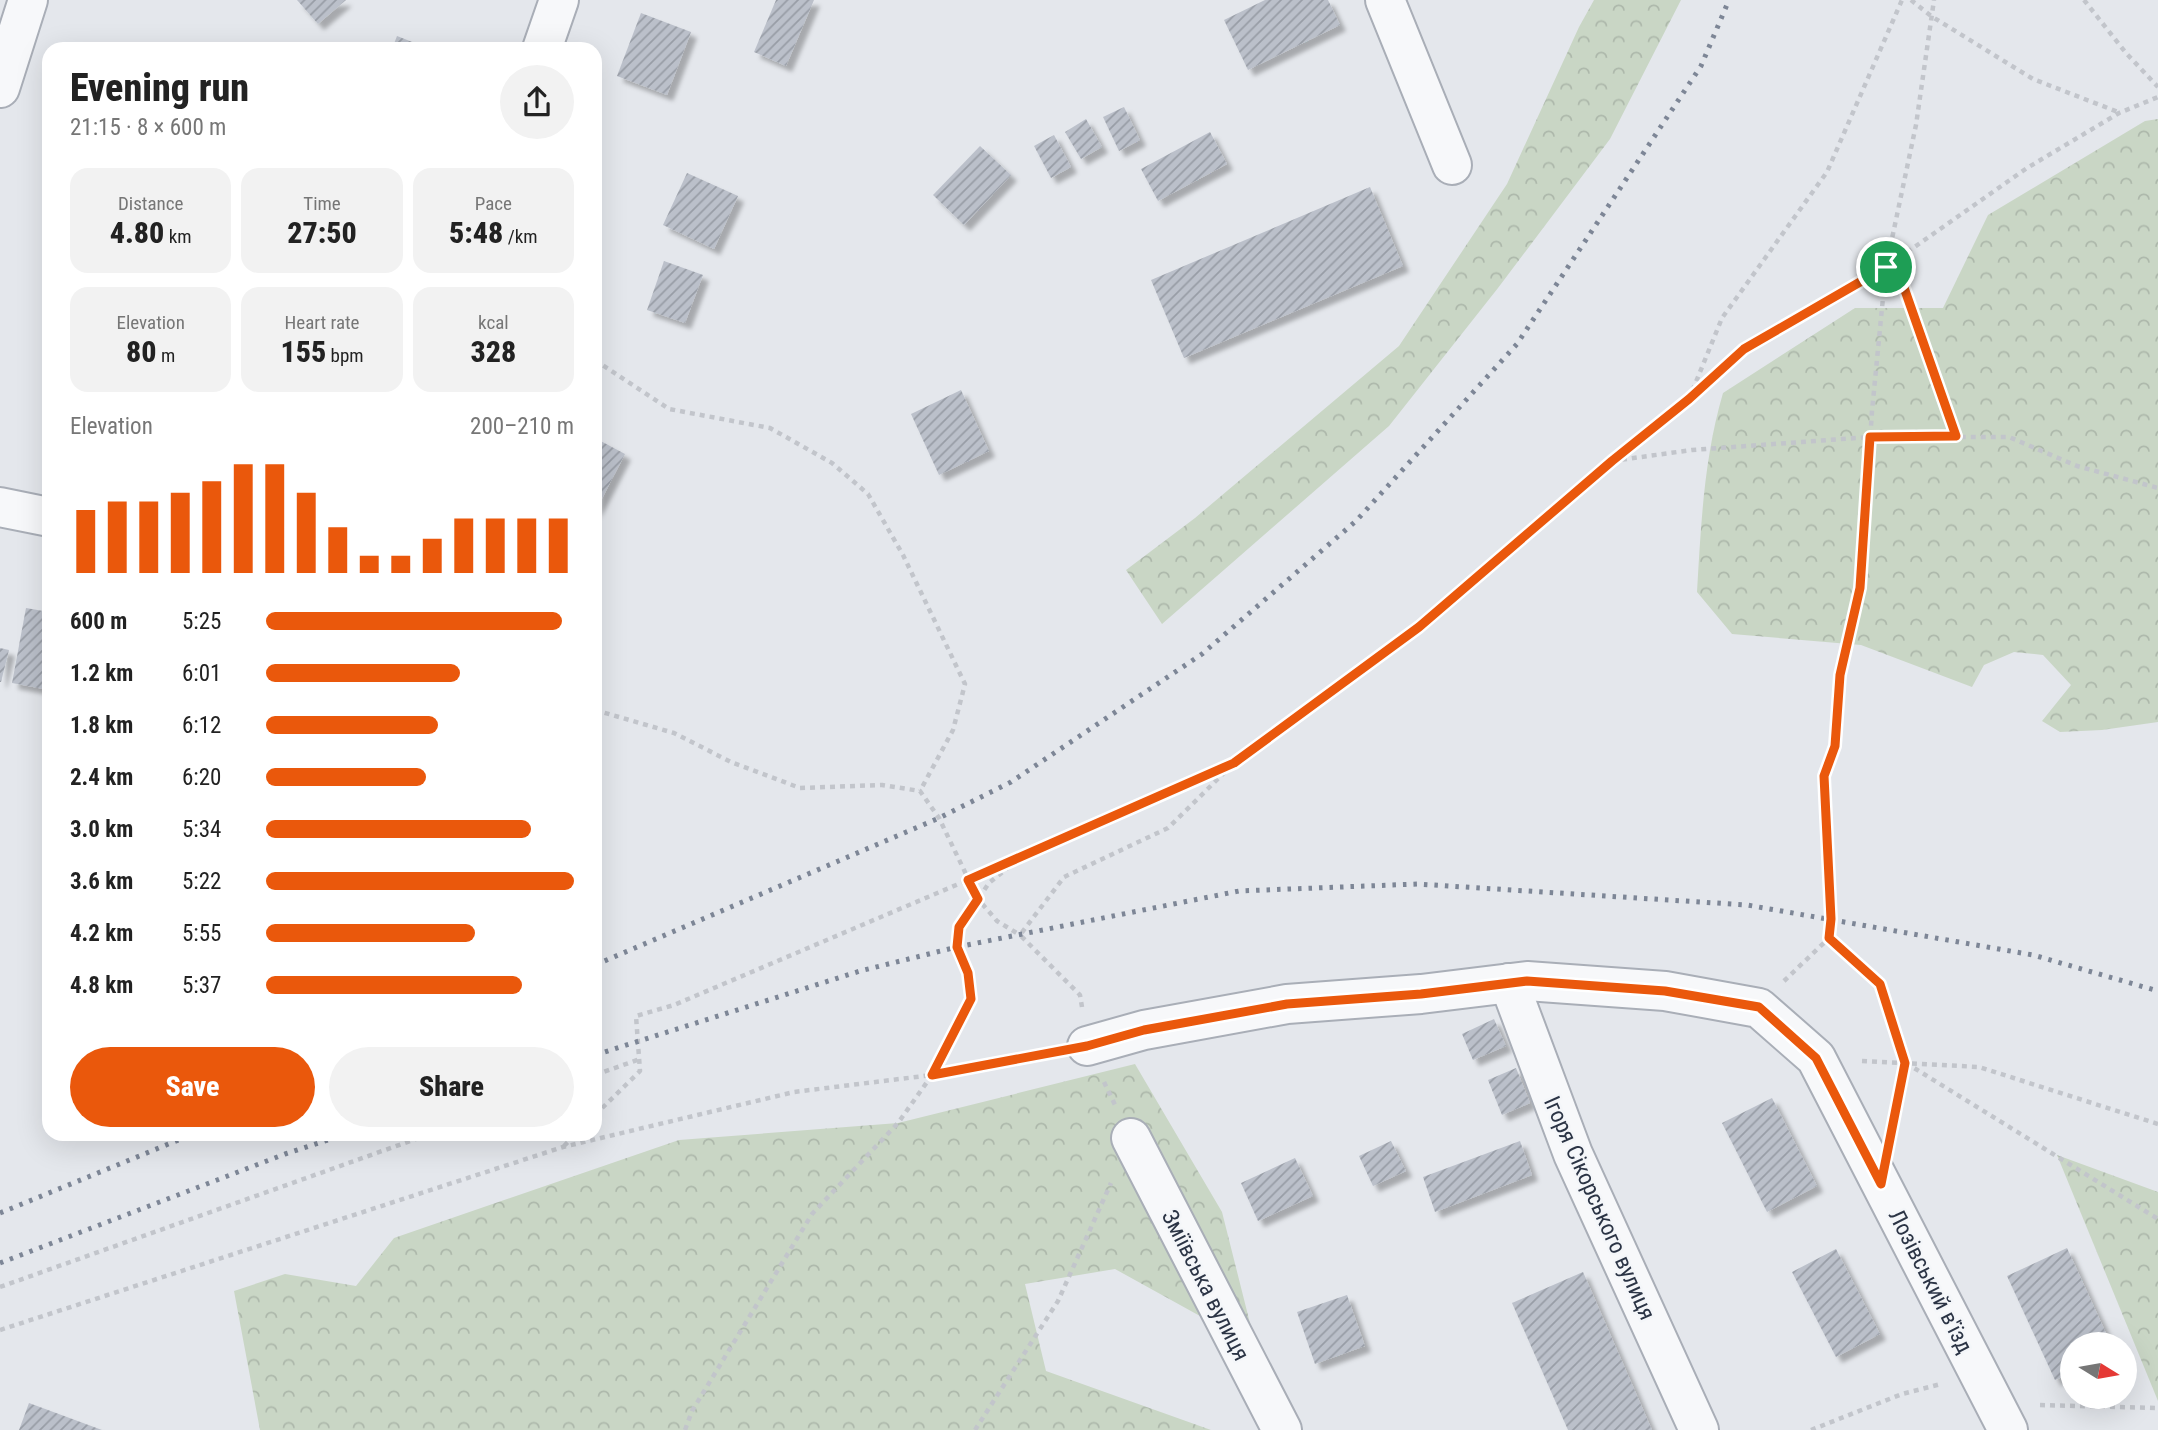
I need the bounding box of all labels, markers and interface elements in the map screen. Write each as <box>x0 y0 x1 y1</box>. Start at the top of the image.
button: share <box>500 65 574 139</box>
text: Evening run <box>70 66 249 110</box>
text: 21:15 · 8 × 600 m <box>70 114 226 141</box>
text: Distance <box>118 192 183 215</box>
text: Time <box>303 192 341 215</box>
text: Pace <box>475 192 512 215</box>
text: 4.80 <box>110 215 164 250</box>
text: 27:50 <box>287 215 357 250</box>
text: 5:48 <box>449 215 503 250</box>
text: km <box>164 225 192 248</box>
text: /km <box>503 225 538 248</box>
pin <box>1856 237 1916 297</box>
icon: arrive <box>1867 248 1905 286</box>
text: Elevation <box>116 311 185 334</box>
text: Heart rate <box>284 311 360 334</box>
text: kcal <box>478 311 509 334</box>
text: 80 <box>126 334 157 369</box>
text: 155 <box>280 334 326 369</box>
text: 328 <box>470 334 516 369</box>
text: m <box>157 344 175 367</box>
text: bpm <box>326 344 364 367</box>
text: Elevation <box>70 413 153 440</box>
text: 200–210 m <box>470 413 574 440</box>
text: 600 m <box>70 608 127 635</box>
text: 5:25 <box>182 608 221 635</box>
text: 1.2 km <box>70 660 133 687</box>
text: 6:01 <box>182 660 221 687</box>
text: 1.8 km <box>70 712 133 739</box>
text: 6:12 <box>182 712 221 739</box>
text: 2.4 km <box>70 764 133 791</box>
text: 6:20 <box>182 764 221 791</box>
text: 3.0 km <box>70 816 133 843</box>
text: 5:34 <box>182 816 221 843</box>
text: 3.6 km <box>70 868 133 895</box>
text: 5:22 <box>182 868 221 895</box>
text: 4.2 km <box>70 920 133 947</box>
text: 5:55 <box>182 920 221 947</box>
text: 4.8 km <box>70 972 133 999</box>
text: 5:37 <box>182 972 221 999</box>
button: Save <box>70 1047 315 1127</box>
button: Share <box>329 1047 574 1127</box>
street label: Ігоря Сікорського вулиця <box>1538 1092 1661 1324</box>
street label: Зміївська вулиця <box>1156 1205 1255 1365</box>
street label: Лозівський в'їзд <box>1883 1205 1978 1358</box>
north arrow <box>2060 1332 2137 1409</box>
map controls <box>2060 1332 2137 1409</box>

